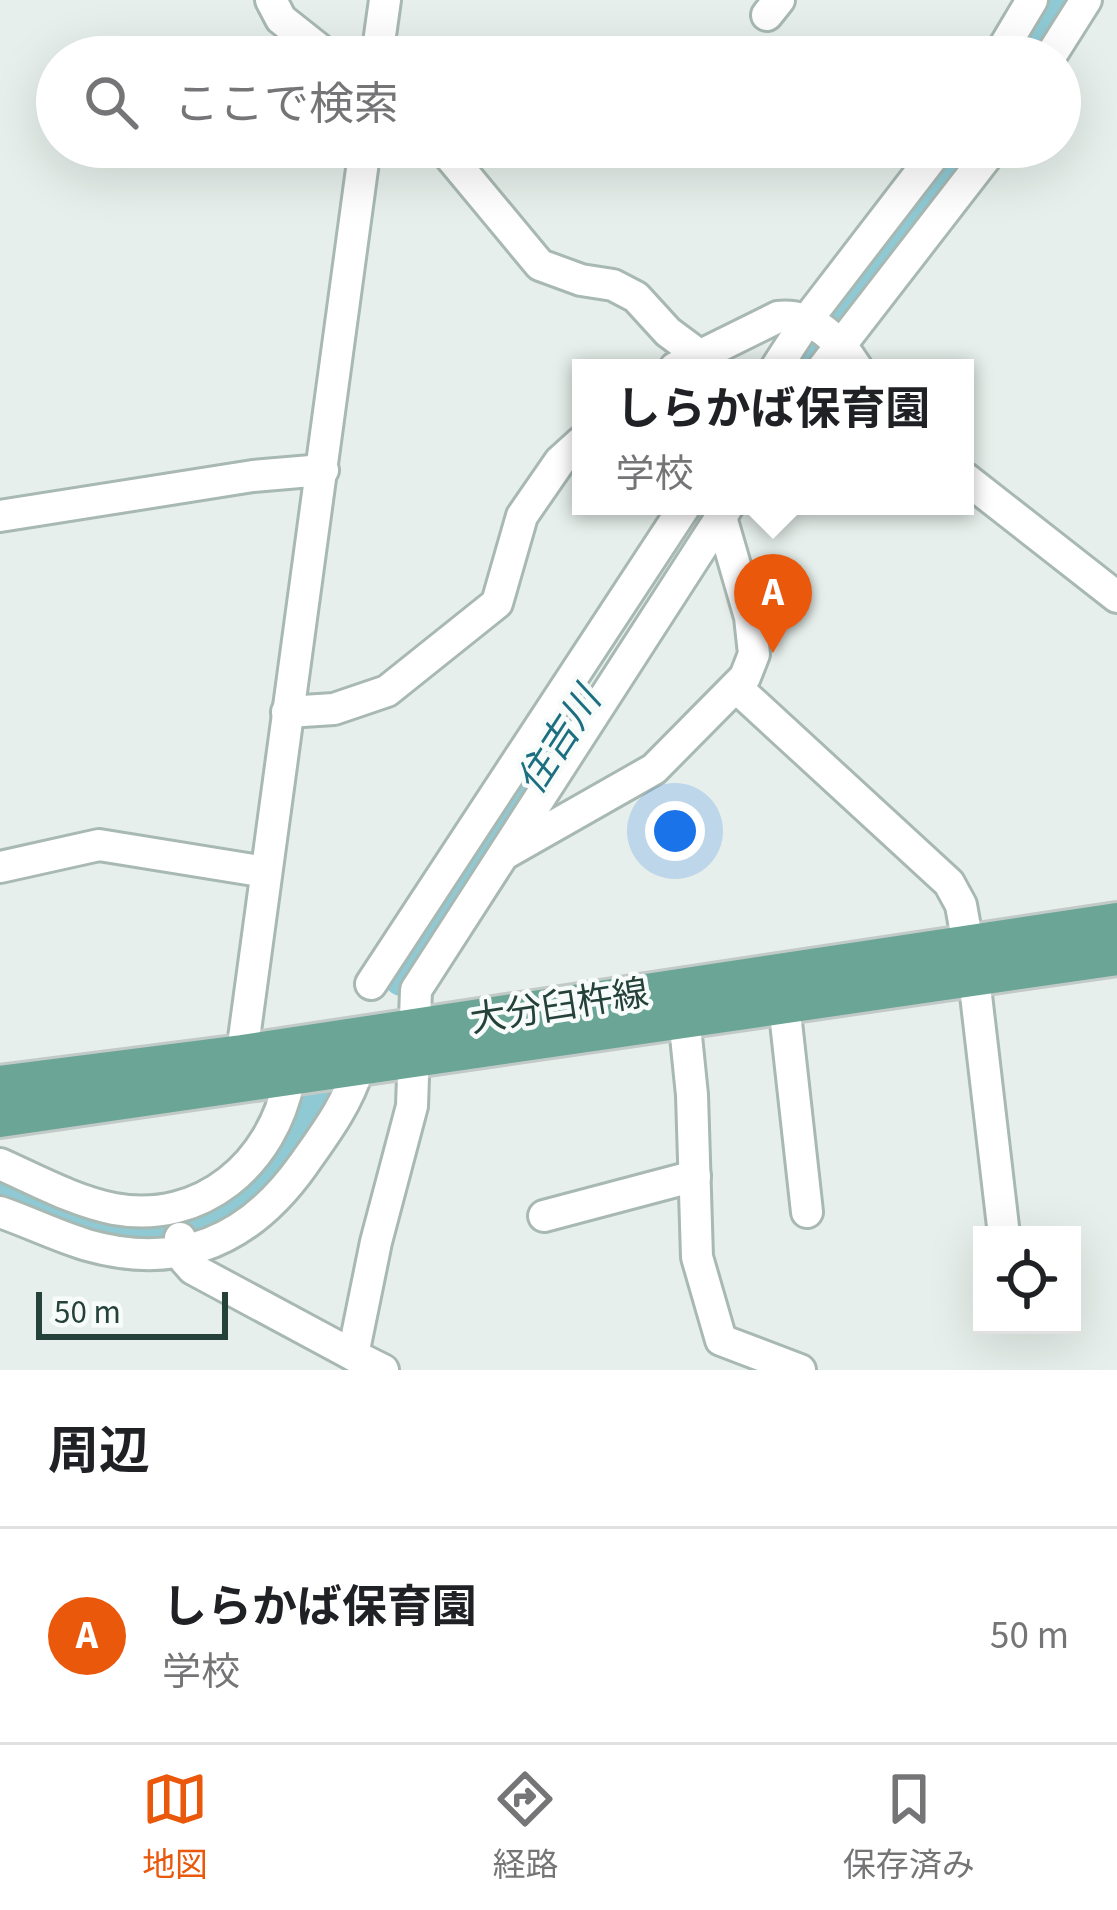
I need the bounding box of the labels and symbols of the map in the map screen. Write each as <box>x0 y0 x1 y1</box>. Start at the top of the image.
pin: A <box>734 554 812 653</box>
water label: 住吉川 <box>504 673 617 805</box>
your location <box>645 801 705 861</box>
street label: 大分臼杵線 <box>466 967 652 1046</box>
scale bar <box>36 1286 228 1339</box>

